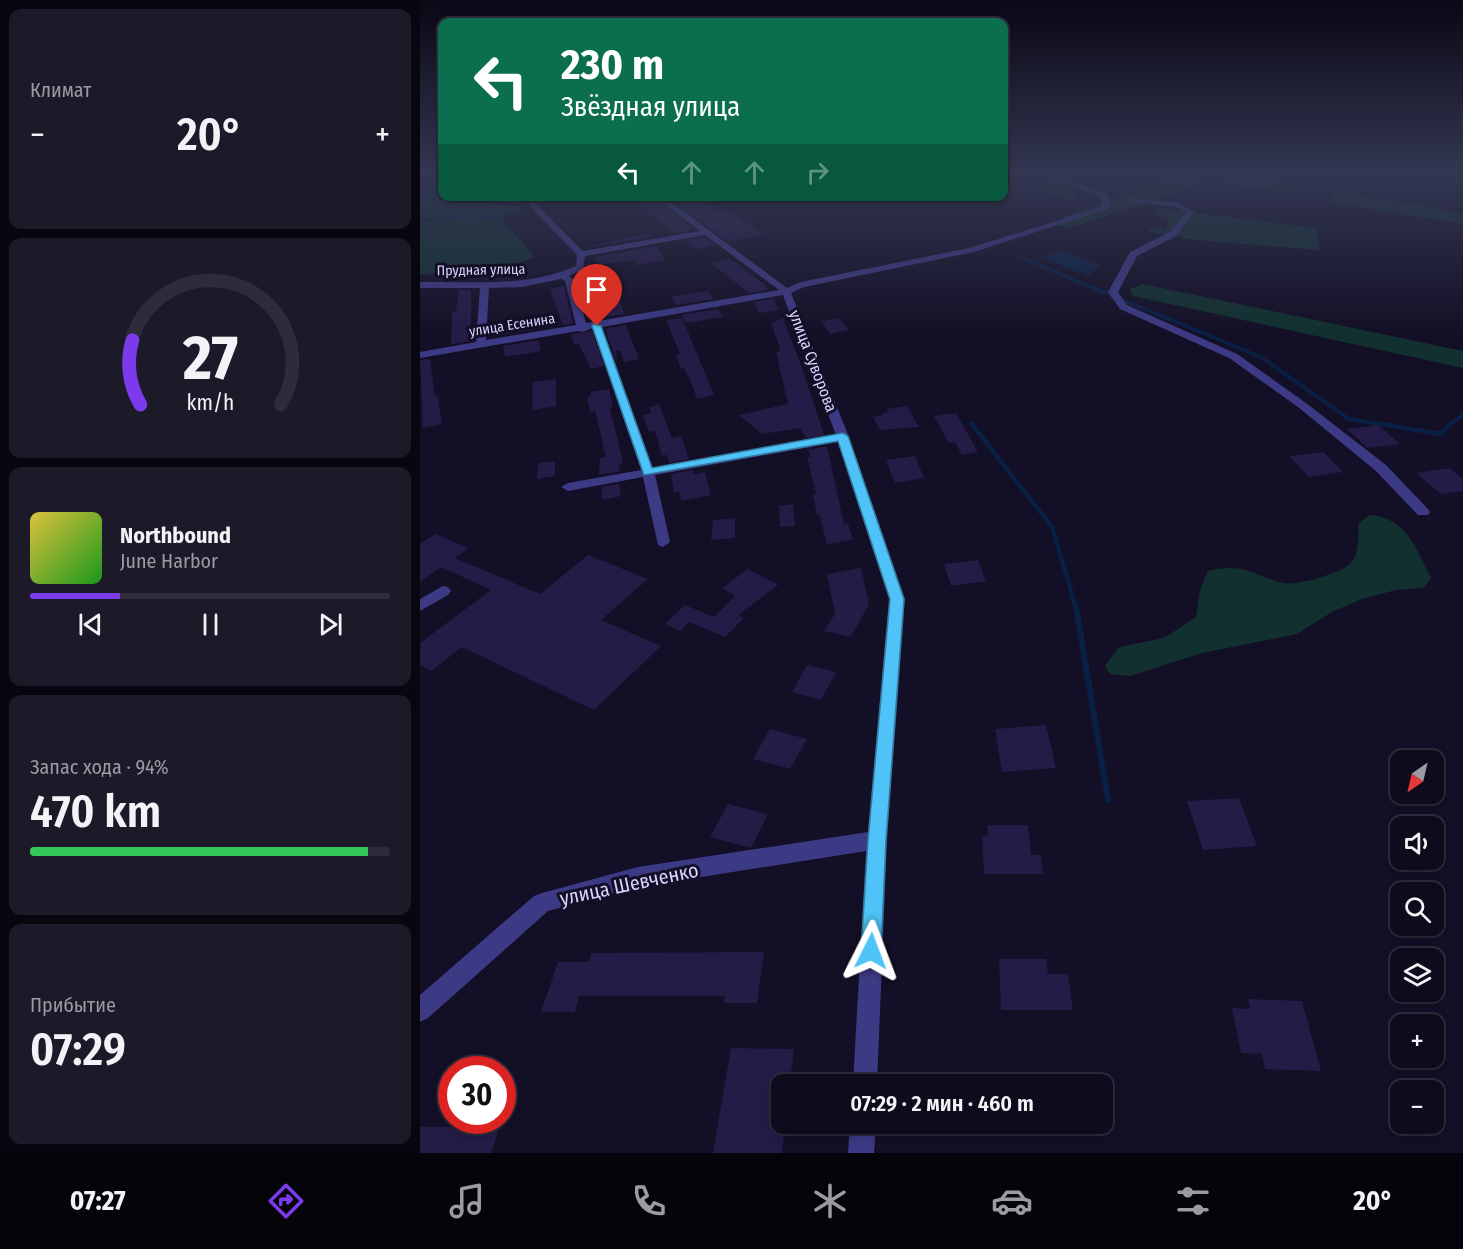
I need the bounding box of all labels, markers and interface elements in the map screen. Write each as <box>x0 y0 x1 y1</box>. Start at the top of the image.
text: 230 m <box>561 40 664 90</box>
icon: left <box>462 42 540 120</box>
text: Климат <box>30 78 91 102</box>
text: Звёздная улица <box>561 91 740 123</box>
text: 20° <box>177 108 243 162</box>
text: − <box>30 115 45 155</box>
text: + <box>375 115 390 155</box>
icon: left <box>612 156 645 189</box>
icon: ahead <box>675 156 708 189</box>
icon: ahead <box>738 156 771 189</box>
icon: right <box>801 156 834 189</box>
street label: Прудная улица <box>437 261 526 279</box>
pin <box>571 264 622 326</box>
icon: arrive <box>580 273 613 306</box>
street label: улица Суворова <box>785 307 841 415</box>
street label: улица Есенина <box>468 310 556 340</box>
text: 27 <box>181 321 238 396</box>
text: km/h <box>186 390 234 416</box>
text: Northbound <box>120 522 231 549</box>
text: June Harbor <box>120 549 218 573</box>
icon: previous <box>74 608 107 641</box>
icon: pause <box>194 608 227 641</box>
icon: next <box>314 608 347 641</box>
north arrow <box>1390 750 1444 804</box>
map controls <box>1390 750 1444 1134</box>
text: Запас хода · 94% <box>30 755 169 779</box>
text: 470 km <box>30 785 161 839</box>
button: sound <box>1390 816 1444 870</box>
street label: улица Шевченко <box>558 858 700 910</box>
button: search <box>1390 882 1444 936</box>
position arrow <box>839 919 903 983</box>
button: layers <box>1390 948 1444 1002</box>
text: Прибытие <box>30 993 116 1017</box>
button: + <box>1390 1014 1444 1068</box>
text: 07:29 <box>30 1023 126 1077</box>
speed limit sign: 30 <box>438 1056 516 1134</box>
button: − <box>1390 1080 1444 1134</box>
text: 07:29 · 2 мин · 460 m <box>850 1090 1034 1117</box>
icon: directions <box>265 1180 307 1222</box>
icon: music <box>446 1180 488 1222</box>
icon: phone <box>628 1180 670 1222</box>
icon: climate <box>809 1180 851 1222</box>
icon: car <box>991 1180 1033 1222</box>
icon: filters <box>1172 1180 1214 1222</box>
text: 07:27 <box>70 1185 126 1217</box>
text: 20° <box>1353 1185 1393 1217</box>

